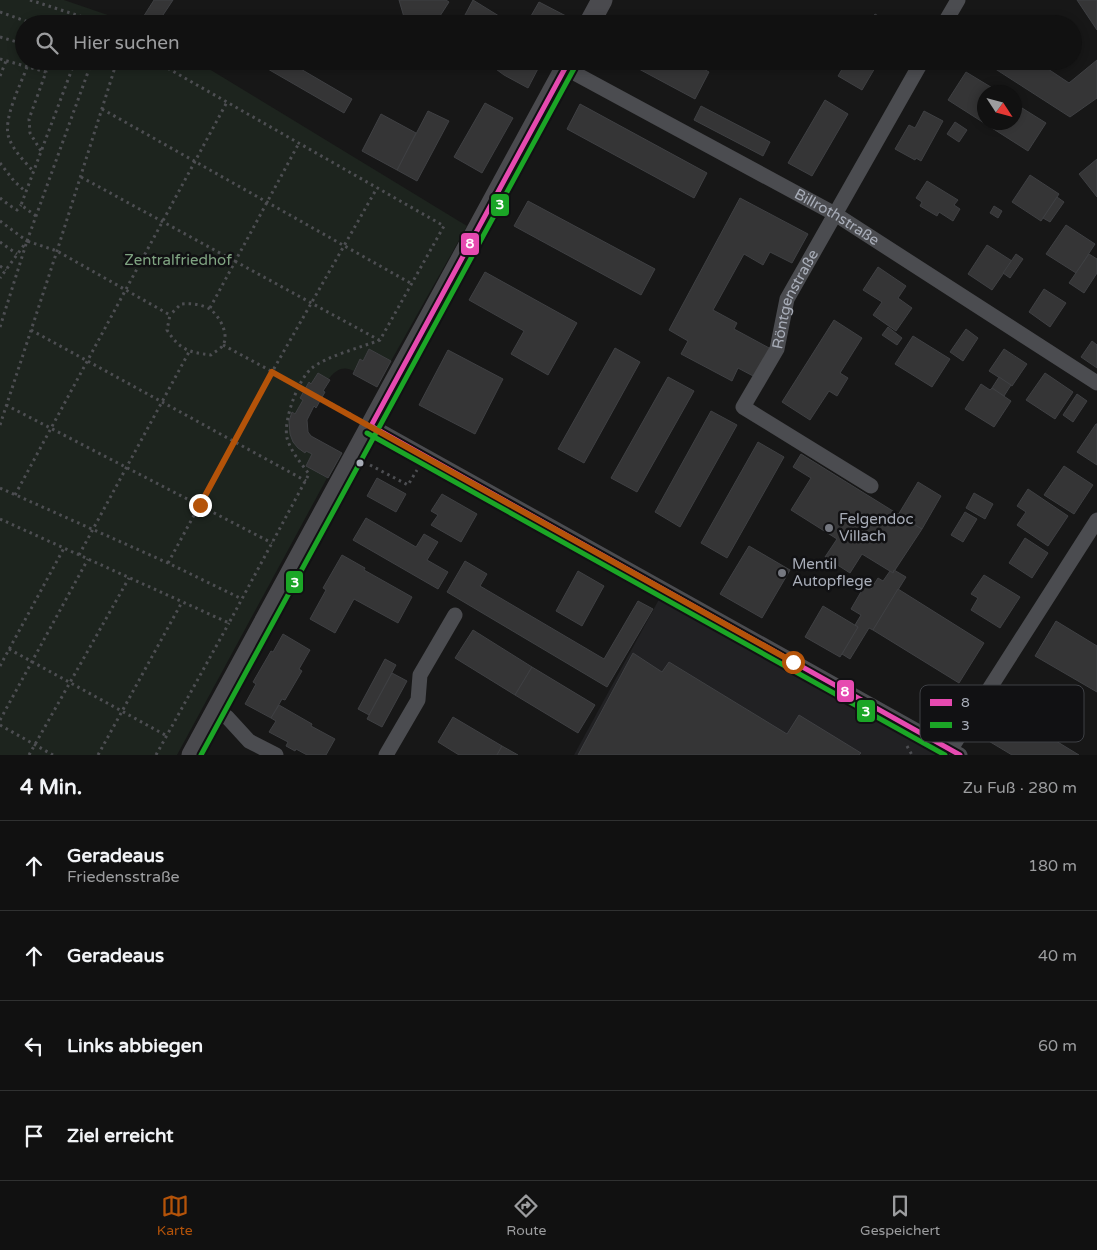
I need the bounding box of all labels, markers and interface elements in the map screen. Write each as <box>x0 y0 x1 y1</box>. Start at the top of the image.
search box <box>15 15 1082 70</box>
icon: search <box>33 29 61 57</box>
text: Hier suchen <box>73 32 180 54</box>
north arrow <box>977 85 1022 130</box>
street label: Billrothstraße <box>791 185 883 249</box>
line badge: 3 <box>490 193 510 217</box>
text: 3 <box>496 196 505 213</box>
line badge: 8 <box>460 232 480 256</box>
text: 8 <box>466 235 475 252</box>
street label: Röntgenstraße <box>768 246 822 351</box>
park label: Zentralfriedhof <box>124 251 232 269</box>
unlabelled marker <box>355 458 365 468</box>
route end <box>189 494 212 517</box>
place label: Felgendoc Villach <box>839 510 913 545</box>
marker: Felgendoc Villach <box>823 522 835 534</box>
place label: Mentil Autopflege <box>792 555 872 590</box>
marker: Mentil Autopflege <box>776 567 788 579</box>
line badge: 3 <box>285 570 304 594</box>
text: 3 <box>291 574 300 591</box>
route start <box>782 651 805 674</box>
line badge: 8 <box>836 679 855 703</box>
text: 8 <box>841 683 850 700</box>
legend <box>920 685 1084 742</box>
text: 8 <box>961 694 970 711</box>
line badge: 3 <box>856 699 876 723</box>
text: 3 <box>862 703 871 720</box>
text: 3 <box>961 717 970 734</box>
text: 4 Min. <box>20 775 82 800</box>
text: Zu Fuß · 280 m <box>963 778 1077 798</box>
text: Geradeaus <box>67 845 164 867</box>
icon: ahead <box>20 852 48 880</box>
text: 180 m <box>1028 856 1077 876</box>
text: Friedensstraße <box>67 867 180 887</box>
icon: ahead <box>20 942 48 970</box>
text: Geradeaus <box>67 945 164 967</box>
text: 40 m <box>1038 946 1077 966</box>
icon: left <box>20 1032 48 1060</box>
text: Links abbiegen <box>67 1035 203 1057</box>
text: 60 m <box>1038 1036 1077 1056</box>
icon: arrive <box>20 1122 48 1150</box>
text: Ziel erreicht <box>67 1125 174 1147</box>
tab: Karte <box>157 1192 193 1239</box>
tab: Route <box>506 1192 546 1239</box>
tab: Gespeichert <box>860 1192 940 1239</box>

